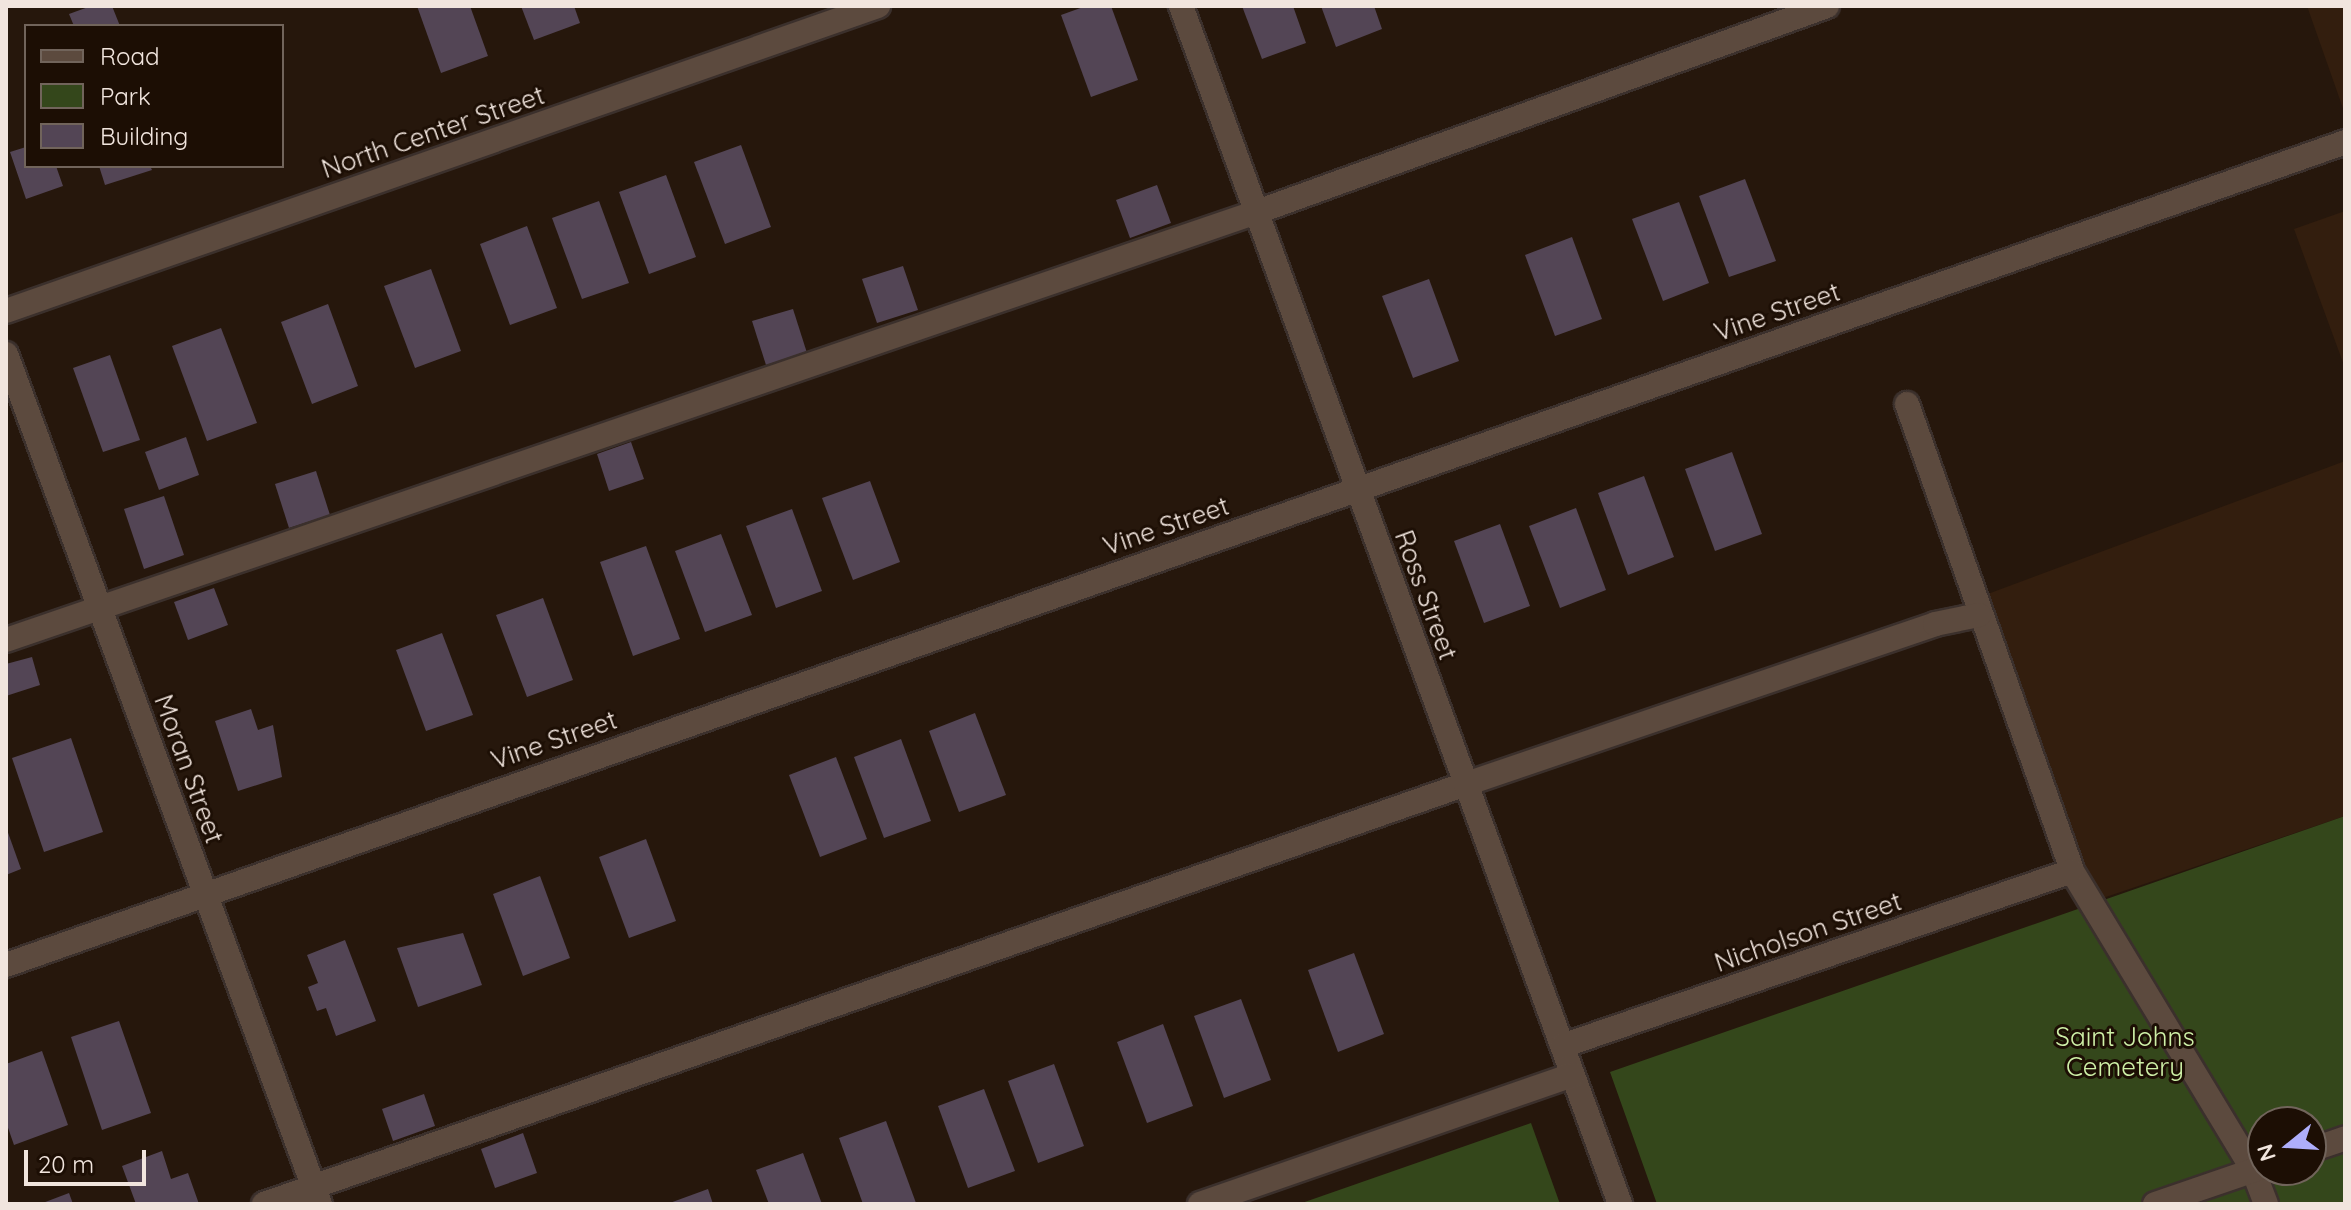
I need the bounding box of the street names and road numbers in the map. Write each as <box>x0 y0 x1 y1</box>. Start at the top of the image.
street label: North Center Street <box>318 79 548 185</box>
street label: Vine Street <box>1710 276 1844 348</box>
street label: Vine Street <box>1099 490 1233 562</box>
street label: Ross Street <box>1388 526 1464 664</box>
street label: Moran Street <box>148 690 230 848</box>
street label: Vine Street <box>487 704 621 776</box>
street label: Nicholson Street <box>1710 885 1906 979</box>

